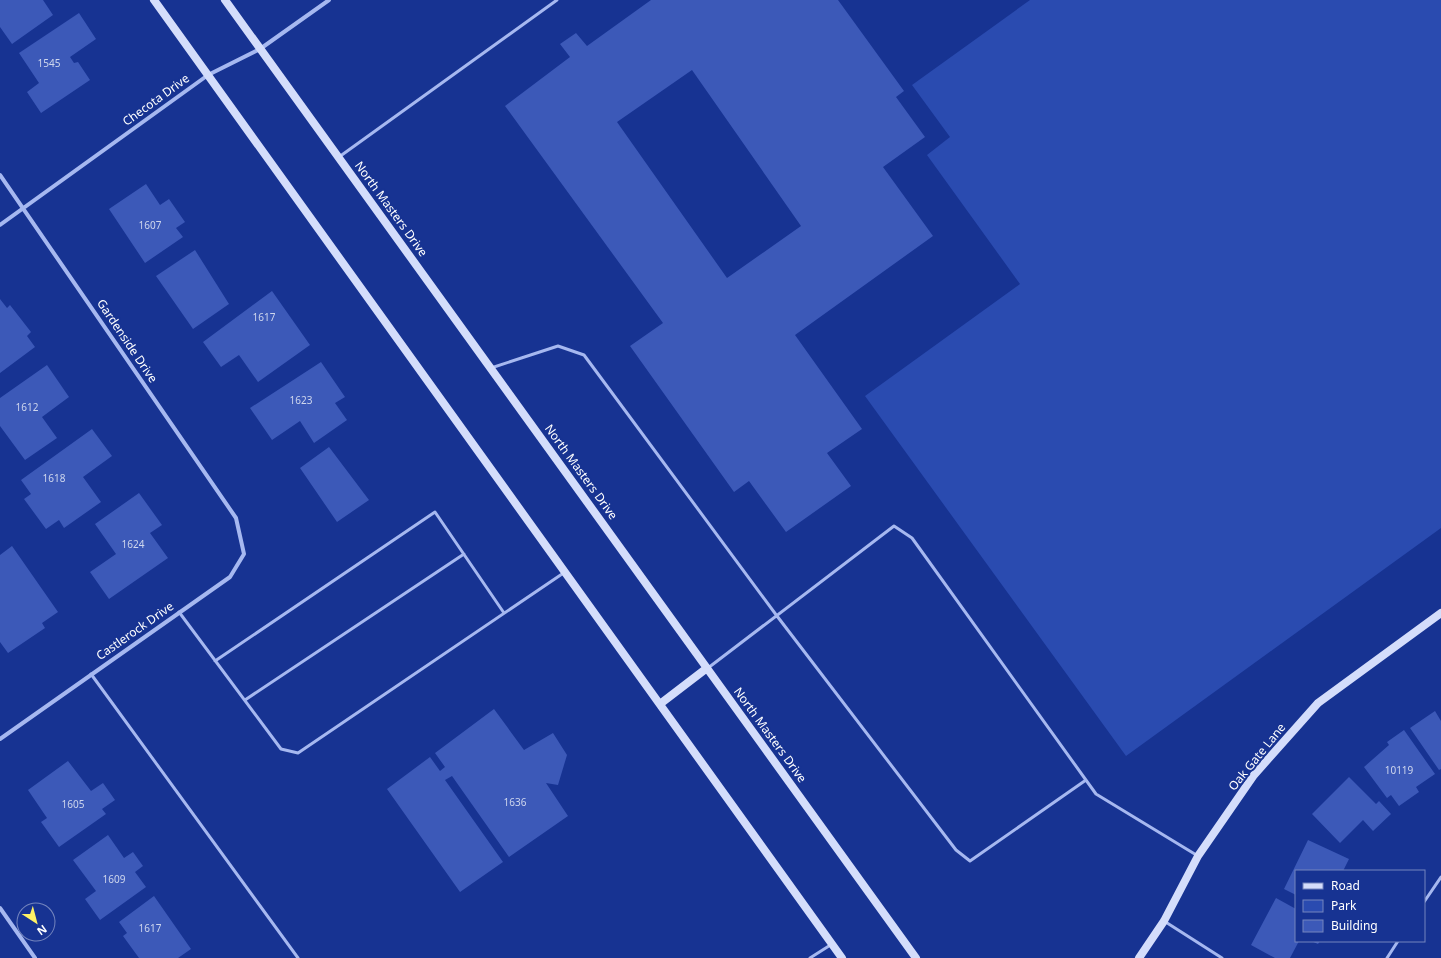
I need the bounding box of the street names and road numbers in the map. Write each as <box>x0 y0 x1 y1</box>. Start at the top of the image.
street label: Checota Drive <box>119 69 193 130</box>
street label: North Masters Drive <box>351 158 432 260</box>
street label: Gardenside Drive <box>93 296 162 386</box>
street label: North Masters Drive <box>541 421 622 523</box>
street label: Castlerock Drive <box>92 597 177 664</box>
street label: North Masters Drive <box>730 684 811 786</box>
street label: Oak Gate Lane <box>1224 719 1289 794</box>

